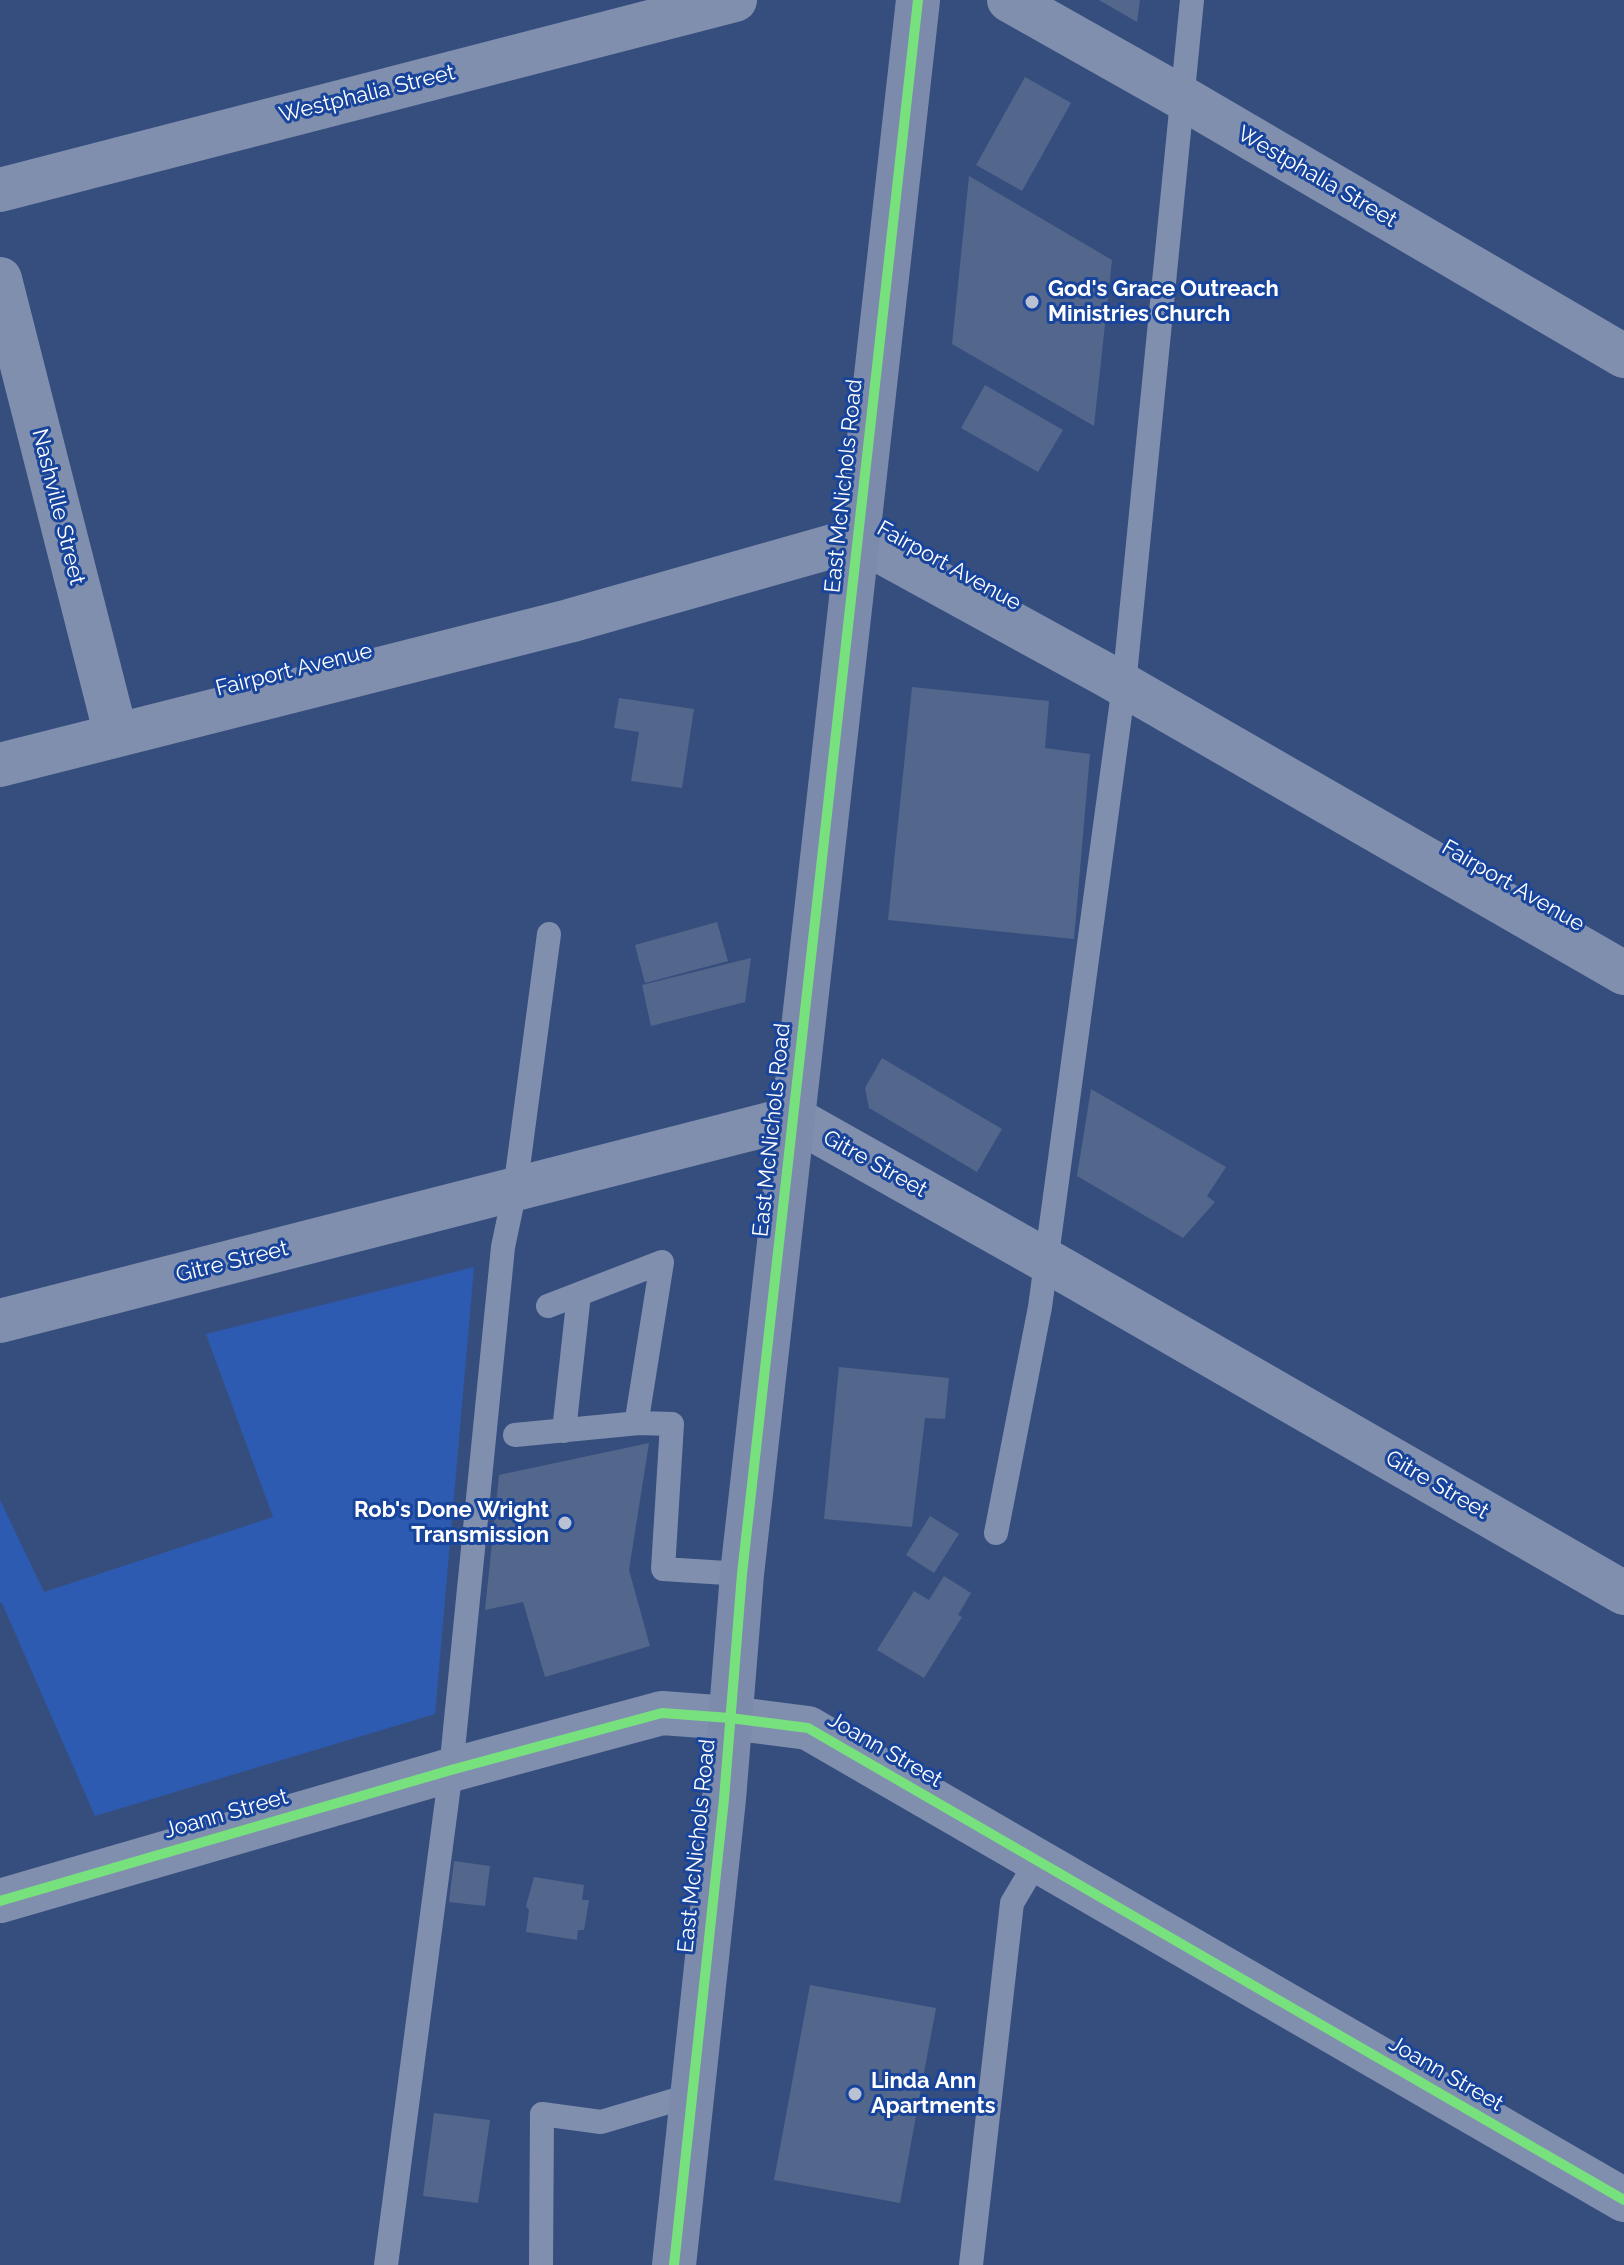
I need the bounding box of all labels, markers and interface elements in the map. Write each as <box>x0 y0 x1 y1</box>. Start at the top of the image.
street label: Westphalia Street <box>276 59 458 129</box>
street label: Westphalia Street <box>1232 121 1402 233</box>
place label: God's Grace Outreach Ministries Church <box>1048 276 1279 328</box>
marker: God's Grace Outreach Ministries Church <box>1023 293 1041 311</box>
street label: East McNichols Road <box>820 378 868 594</box>
street label: Nashville Street <box>26 426 90 588</box>
street label: Fairport Avenue <box>872 516 1026 616</box>
street label: Fairport Avenue <box>213 638 375 702</box>
street label: Fairport Avenue <box>1437 834 1589 938</box>
street label: East McNichols Road <box>748 1022 796 1238</box>
street label: Gitre Street <box>818 1125 932 1203</box>
street label: Gitre Street <box>173 1235 291 1289</box>
street label: Gitre Street <box>1381 1445 1493 1525</box>
place label: Rob's Done Wright Transmission <box>354 1497 549 1548</box>
marker: Rob's Done Wright Transmission <box>556 1514 574 1532</box>
street label: Joann Street <box>823 1707 947 1793</box>
street label: East McNichols Road <box>673 1738 721 1954</box>
street label: Joann Street <box>161 1784 291 1844</box>
street label: Joann Street <box>1384 2031 1508 2117</box>
place label: Linda Ann Apartments <box>871 2068 996 2120</box>
marker: Linda Ann Apartments <box>846 2085 864 2103</box>

